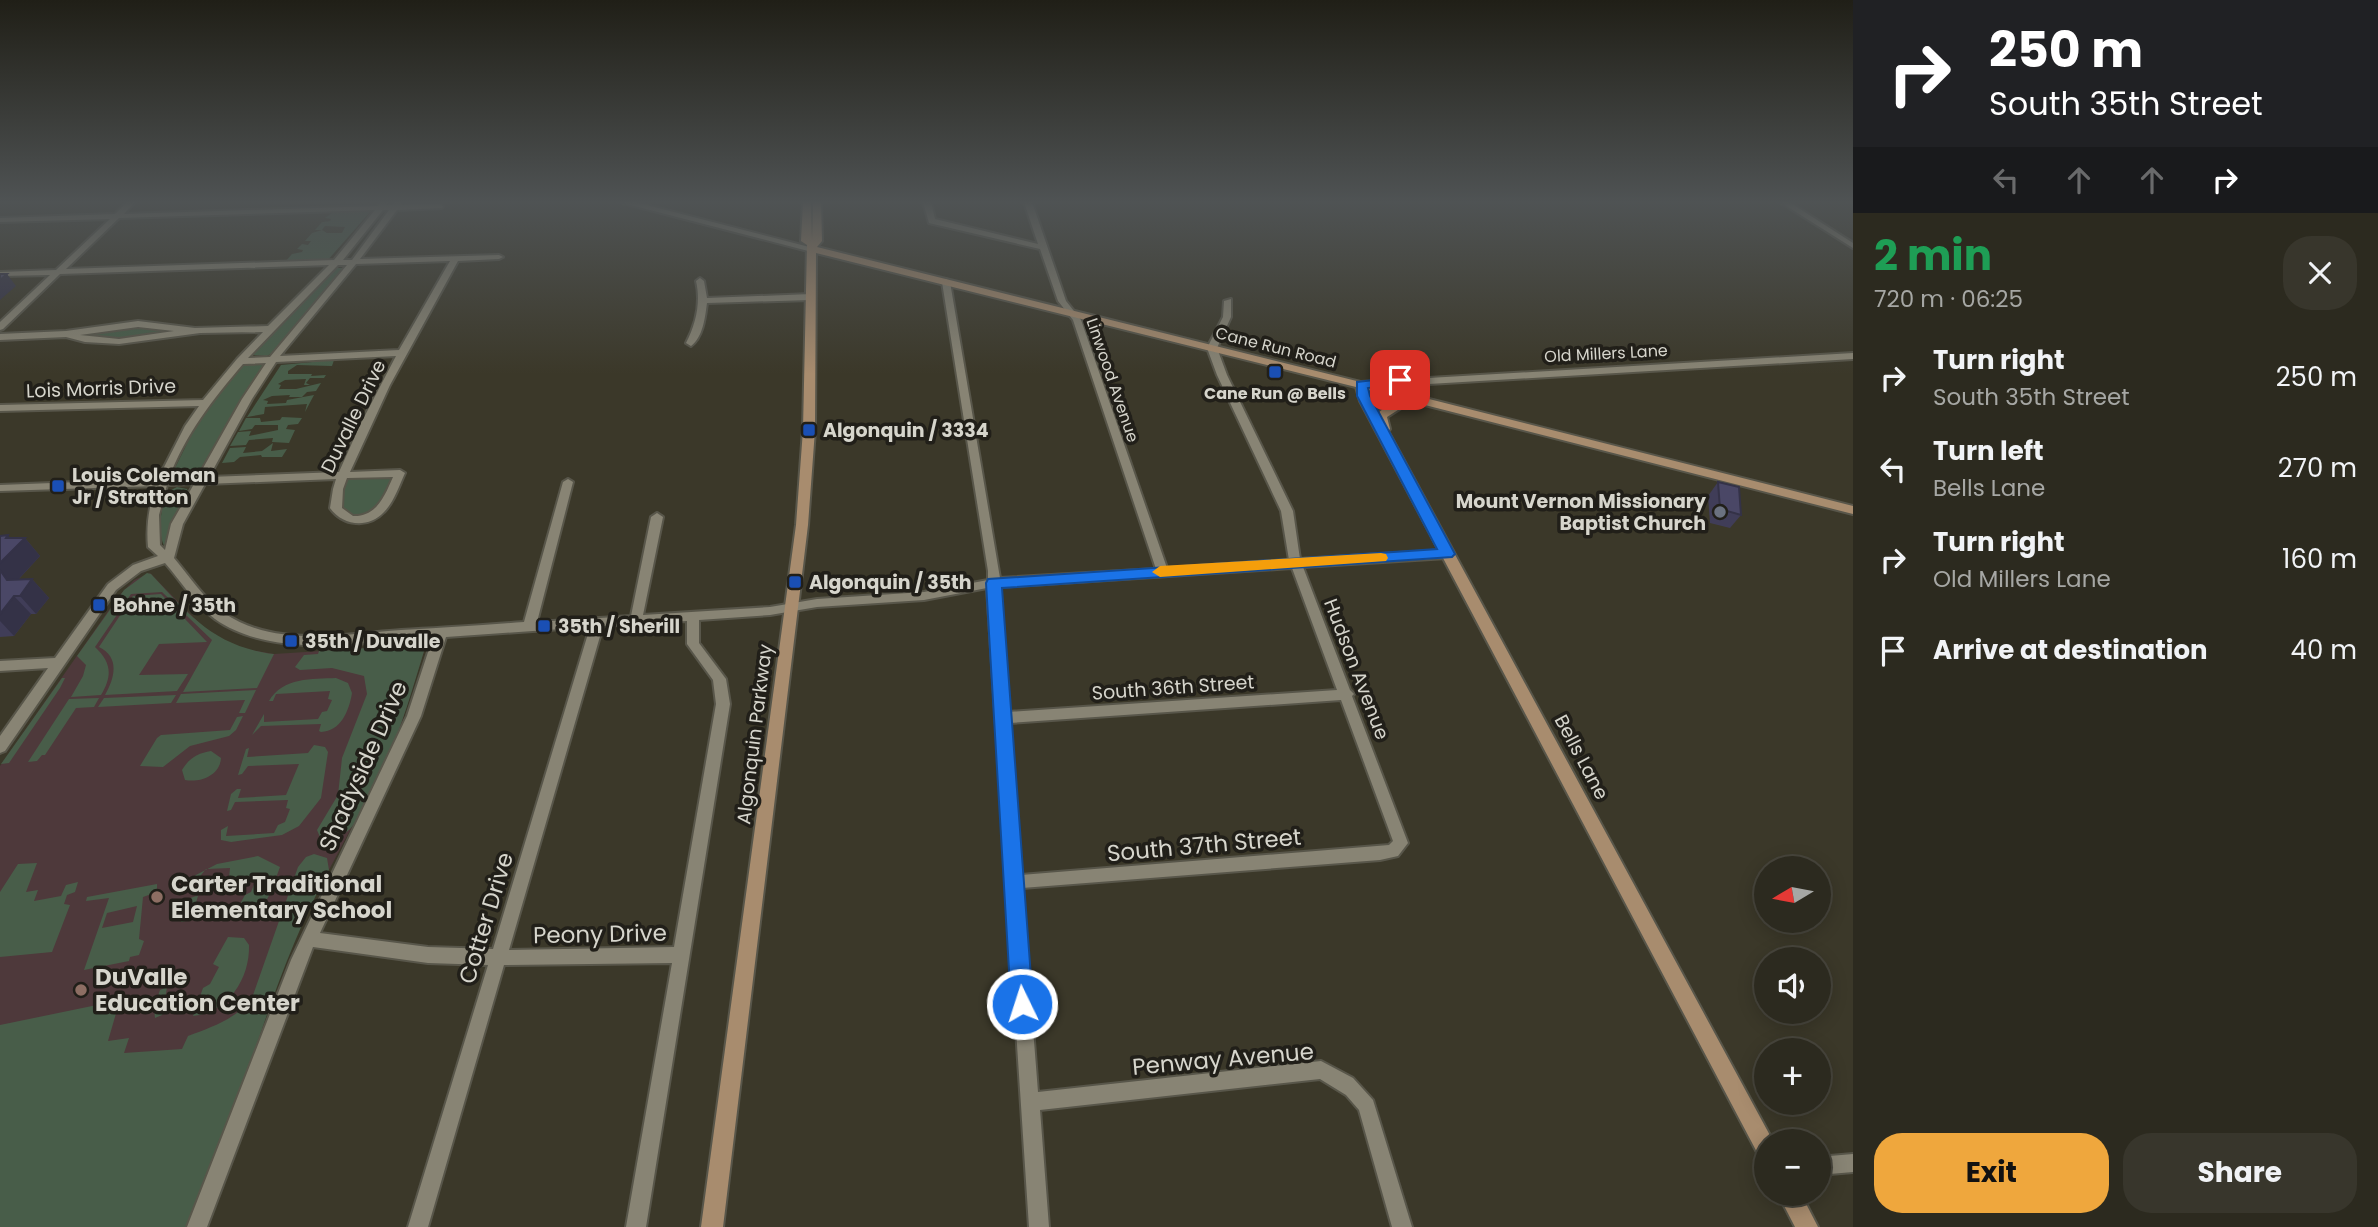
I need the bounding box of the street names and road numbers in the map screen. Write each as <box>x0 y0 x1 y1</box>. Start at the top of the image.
street label: Linwood Avenue <box>1081 315 1145 445</box>
street label: Cane Run Road <box>1213 321 1339 374</box>
street label: Old Millers Lane <box>1544 339 1668 368</box>
street label: Duvalle Drive <box>314 355 393 477</box>
street label: Lois Morris Drive <box>26 372 176 405</box>
street label: Hudson Avenue <box>1317 595 1396 743</box>
street label: Algonquin Parkway <box>730 642 779 826</box>
street label: South 36th Street <box>1091 668 1255 707</box>
street label: Shadyside Drive <box>311 676 415 856</box>
street label: Bells Lane <box>1548 710 1615 805</box>
street label: South 37th Street <box>1106 821 1302 869</box>
street label: Cotter Drive <box>451 848 521 988</box>
street label: Peony Drive <box>533 917 667 951</box>
street label: Penway Avenue <box>1131 1035 1315 1083</box>

